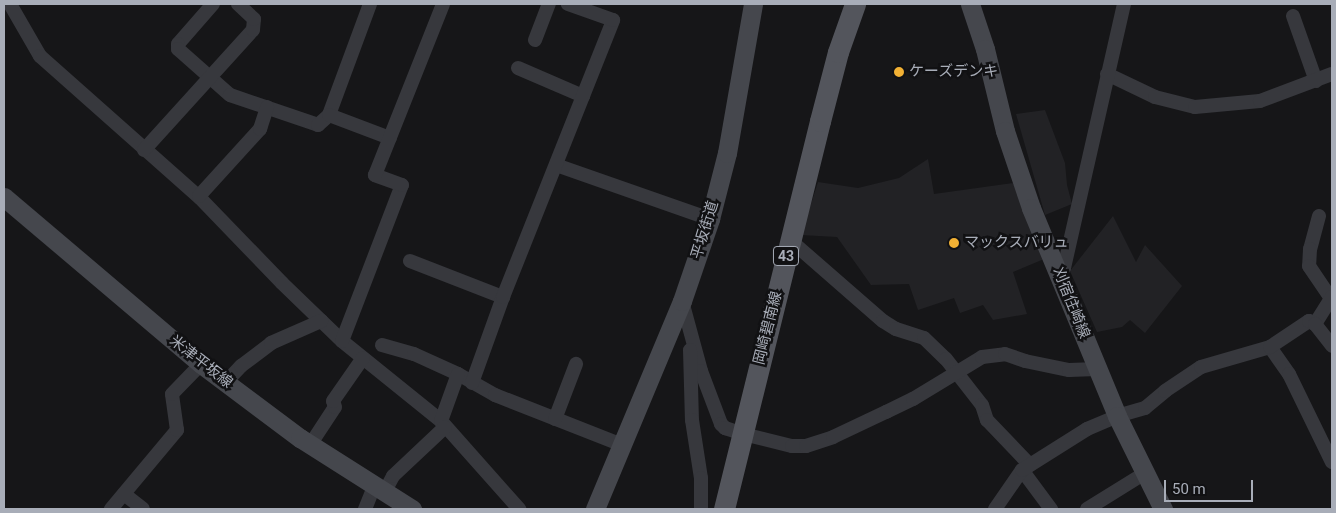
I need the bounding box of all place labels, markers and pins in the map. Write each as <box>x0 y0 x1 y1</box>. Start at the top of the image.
place label: ケーズデンキ <box>909 63 999 81</box>
marker: ケーズデンキ <box>893 66 905 78</box>
place label: マックスバリュ <box>964 234 1069 252</box>
marker: マックスバリュ <box>948 237 960 249</box>

